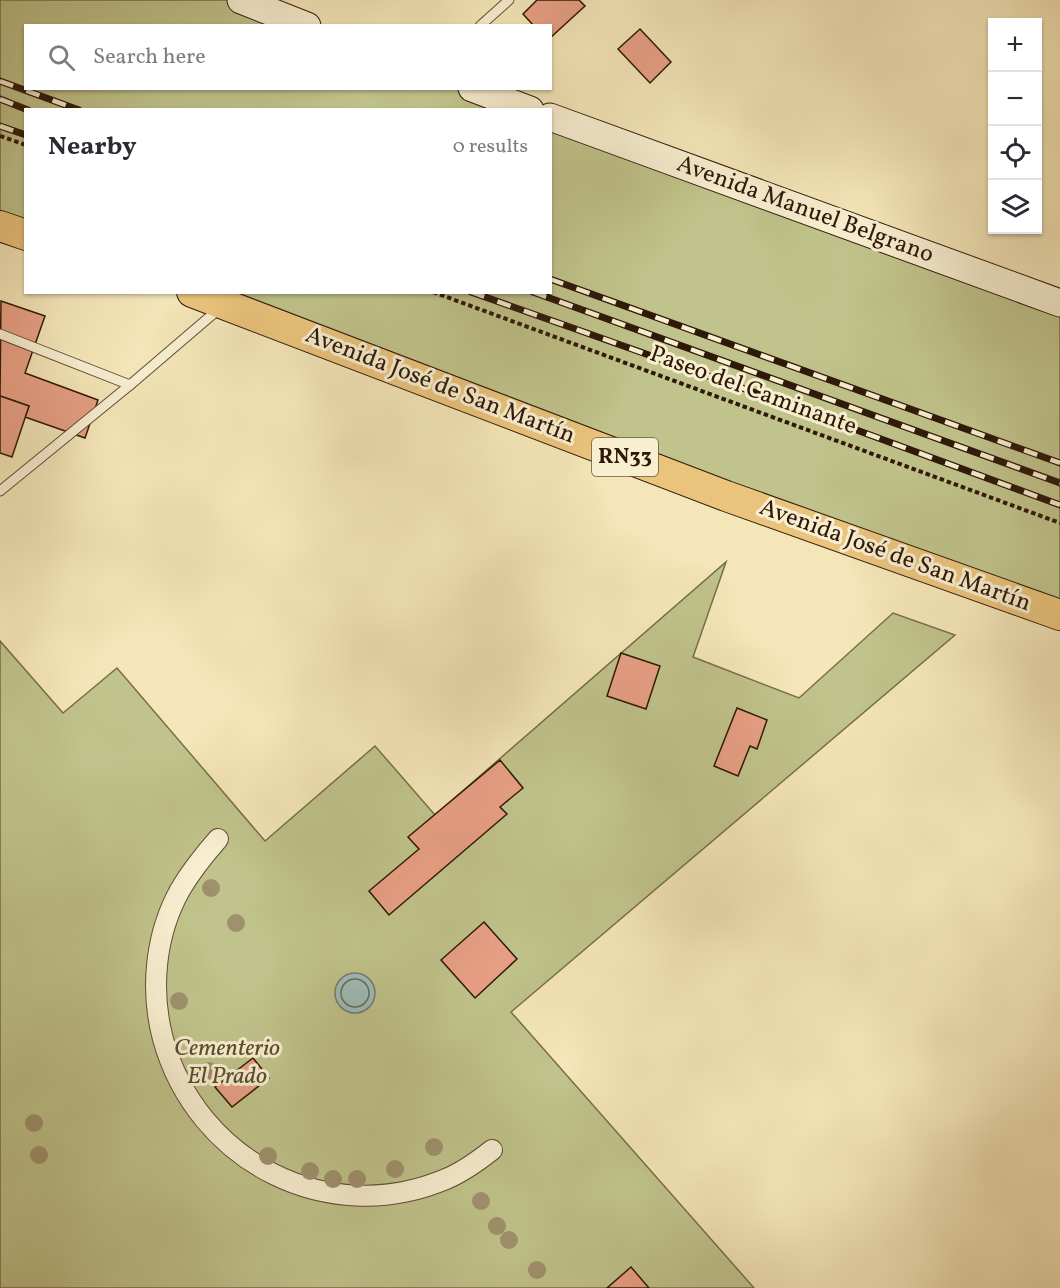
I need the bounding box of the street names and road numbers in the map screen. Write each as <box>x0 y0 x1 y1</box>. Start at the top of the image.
street label: Avenida Manuel Belgrano <box>672 148 938 272</box>
street label: Avenida José de San Martín <box>300 319 580 453</box>
street label: Paseo del Caminante <box>645 338 861 444</box>
road number: RN33 <box>592 438 658 476</box>
street label: Avenida José de San Martín <box>755 491 1035 621</box>

